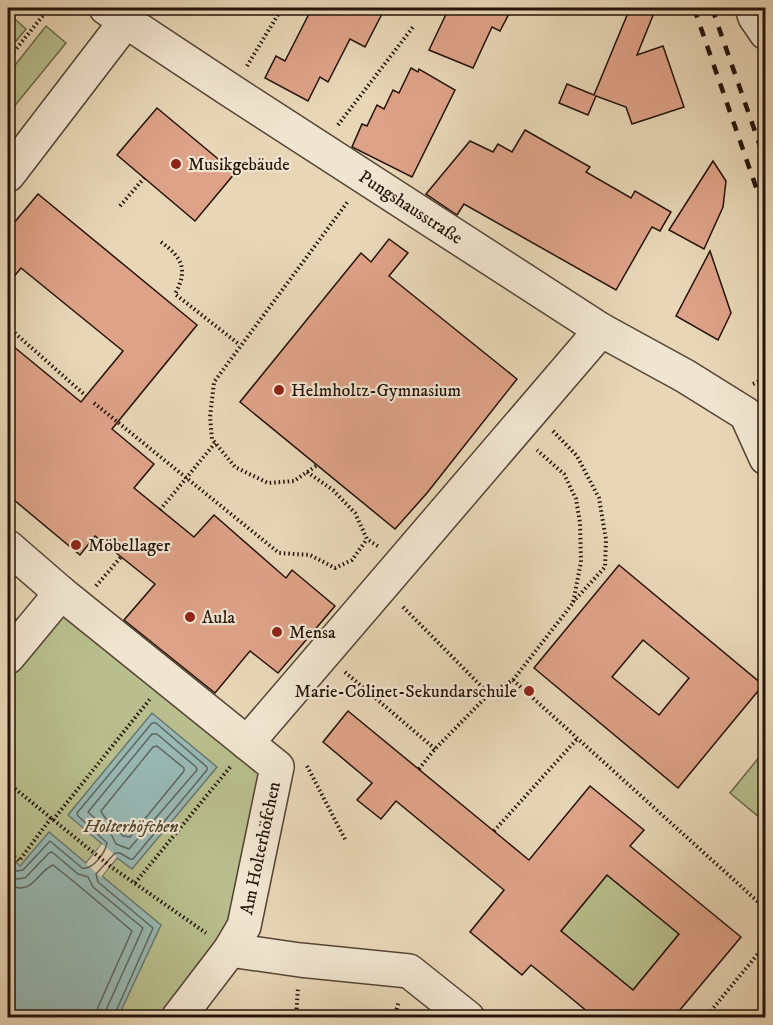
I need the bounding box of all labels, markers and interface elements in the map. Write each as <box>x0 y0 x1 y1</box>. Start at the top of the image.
place label: Musikgebäude <box>188 154 290 176</box>
marker: Musikgebäude <box>169 157 183 171</box>
street label: Pungshausstraße <box>354 166 467 250</box>
place label: Helmholtz-Gymnasium <box>291 380 461 402</box>
marker: Helmholtz-Gymnasium <box>272 383 286 397</box>
place label: Möbellager <box>88 535 170 557</box>
marker: Möbellager <box>69 538 83 552</box>
place label: Aula <box>202 607 236 629</box>
marker: Aula <box>183 610 197 624</box>
place label: Mensa <box>289 622 336 644</box>
marker: Mensa <box>270 625 284 639</box>
place label: Marie-Colinet-Sekundarschule <box>295 681 517 703</box>
marker: Marie-Colinet-Sekundarschule <box>522 684 536 698</box>
street label: Am Holterhöfchen <box>236 779 286 917</box>
park label: Holterhöfchen <box>82 816 179 838</box>

